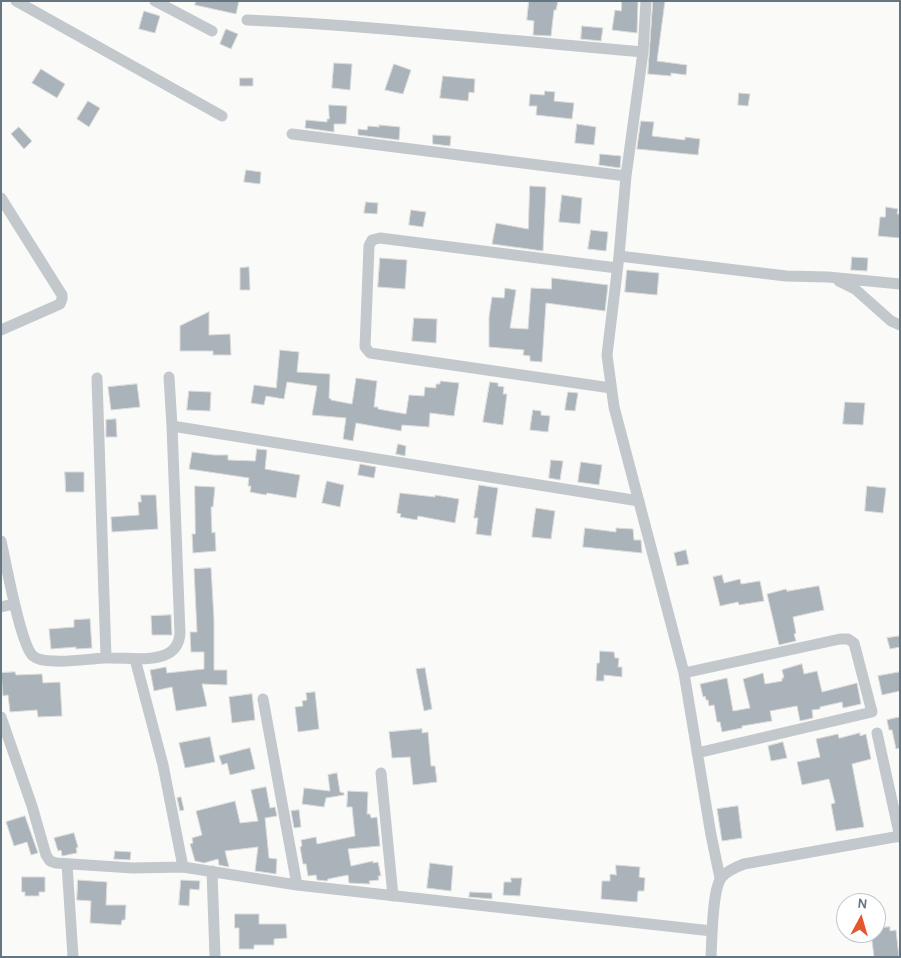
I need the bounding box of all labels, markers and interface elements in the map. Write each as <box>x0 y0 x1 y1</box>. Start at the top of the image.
north arrow <box>836 893 886 943</box>
text: N <box>857 895 868 913</box>

